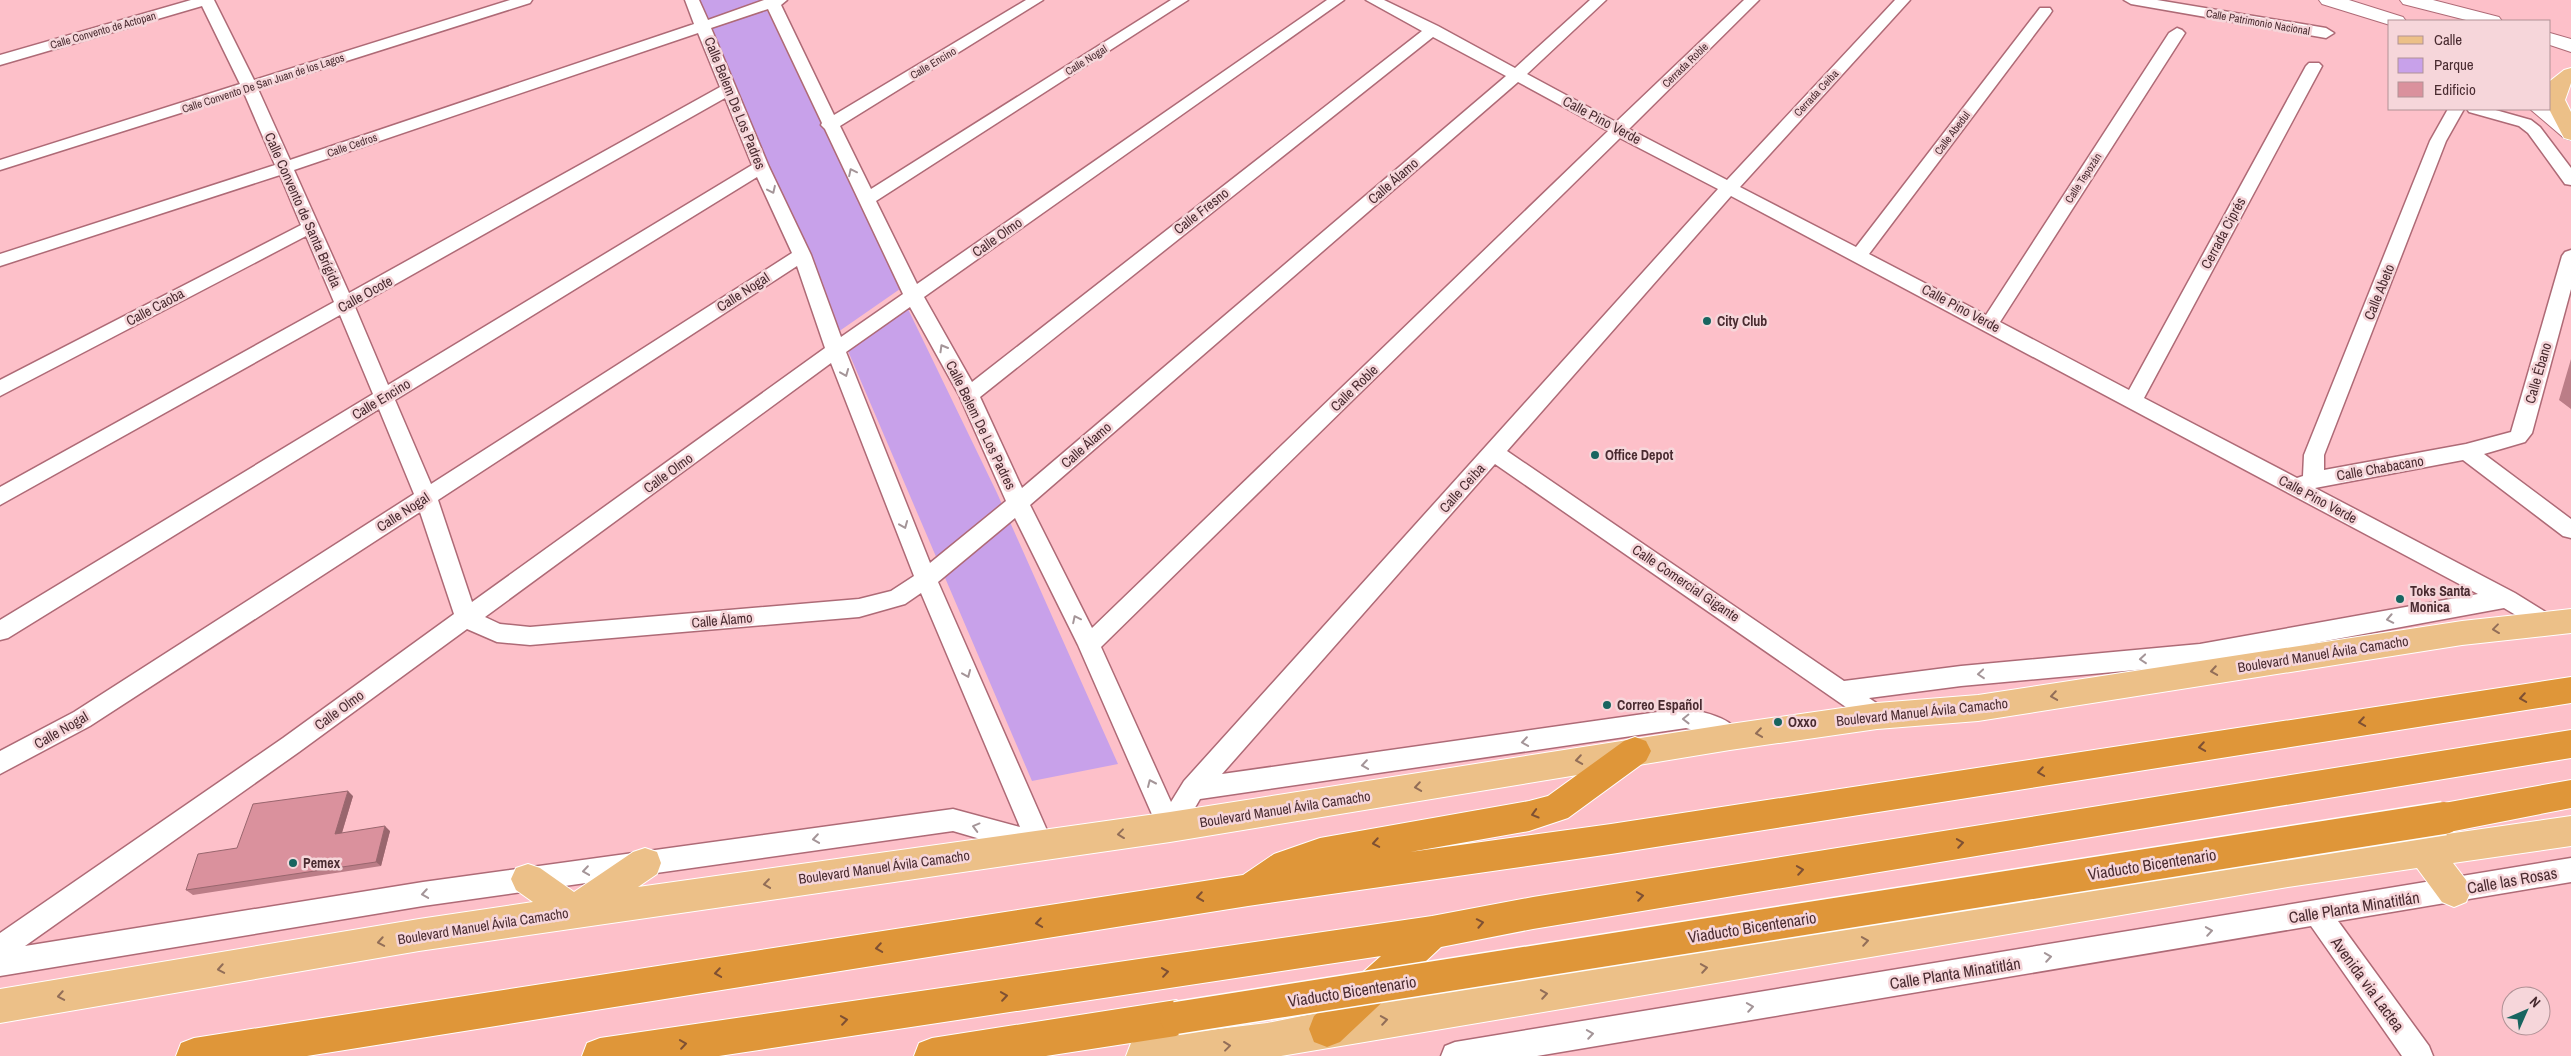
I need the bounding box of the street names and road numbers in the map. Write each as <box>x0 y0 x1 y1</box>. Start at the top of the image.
street label: Calle Patrimonio Nacional <box>2205 6 2311 38</box>
street label: Calle Convento de Actopan <box>49 8 157 52</box>
street label: Calle Belem De Los Padres <box>700 34 770 172</box>
street label: Cerrada Roble <box>1659 40 1711 90</box>
street label: Calle Nogal <box>1063 42 1109 78</box>
street label: Calle Encino <box>907 44 959 82</box>
street label: Calle Convento De San Juan de los Lagos <box>180 50 346 116</box>
street label: Cerrada Ceiba <box>1791 67 1841 119</box>
street label: Calle Pino Verde <box>1560 92 1644 148</box>
street label: Calle Abedul <box>1931 109 1973 157</box>
street label: Calle Convento de Santa Brígida <box>261 130 346 291</box>
street label: Calle Cedros <box>325 130 379 160</box>
street label: Calle Tepozán <box>2062 150 2104 206</box>
street label: Calle Álamo <box>1364 154 1422 208</box>
street label: Calle Fresno <box>1170 184 1232 238</box>
street label: Cerrada Ciprés <box>2197 194 2249 272</box>
street label: Calle Olmo <box>969 213 1025 261</box>
street label: Calle Abeto <box>2360 261 2398 323</box>
street label: Calle Nogal <box>713 268 773 316</box>
street label: Calle Ocote <box>334 272 396 316</box>
street label: Calle Pino Verde <box>1919 280 2003 336</box>
street label: Calle Caoba <box>123 284 188 330</box>
street label: Calle Ébano <box>2521 340 2555 406</box>
street label: Calle Belem De Los Padres <box>942 358 1020 493</box>
street label: Calle Roble <box>1326 361 1382 415</box>
street label: Calle Encino <box>348 375 414 423</box>
street label: Calle Álamo <box>1057 418 1115 472</box>
street label: Calle Olmo <box>640 449 696 497</box>
street label: Calle Chabacano <box>2335 451 2425 485</box>
street label: Calle Ceiba <box>1435 459 1489 516</box>
street label: Calle Pino Verde <box>2276 471 2360 527</box>
street label: Calle Nogal <box>373 488 433 536</box>
street label: Calle Comercial Gigante <box>1629 540 1743 626</box>
street label: Calle Álamo <box>691 608 753 632</box>
street label: Boulevard Manuel Ávila Camacho <box>2236 632 2410 676</box>
street label: Calle Olmo <box>311 686 367 734</box>
street label: Boulevard Manuel Ávila Camacho <box>1835 694 2009 730</box>
street label: Calle Nogal <box>31 707 91 753</box>
street label: Boulevard Manuel Ávila Camacho <box>1198 787 1372 831</box>
street label: Viaducto Bicentenario <box>2086 843 2218 885</box>
street label: Boulevard Manuel Ávila Camacho <box>797 846 971 888</box>
street label: Calle las Rosas <box>2465 861 2559 899</box>
street label: Calle Planta Minatitlán <box>2287 886 2421 928</box>
street label: Boulevard Manuel Ávila Camacho <box>396 904 570 948</box>
street label: Viaducto Bicentenario <box>1686 906 1818 948</box>
street label: Avenida via Lactea <box>2326 931 2410 1036</box>
street label: Calle Planta Minatitlán <box>1888 952 2022 994</box>
street label: Viaducto Bicentenario <box>1286 970 1418 1012</box>

